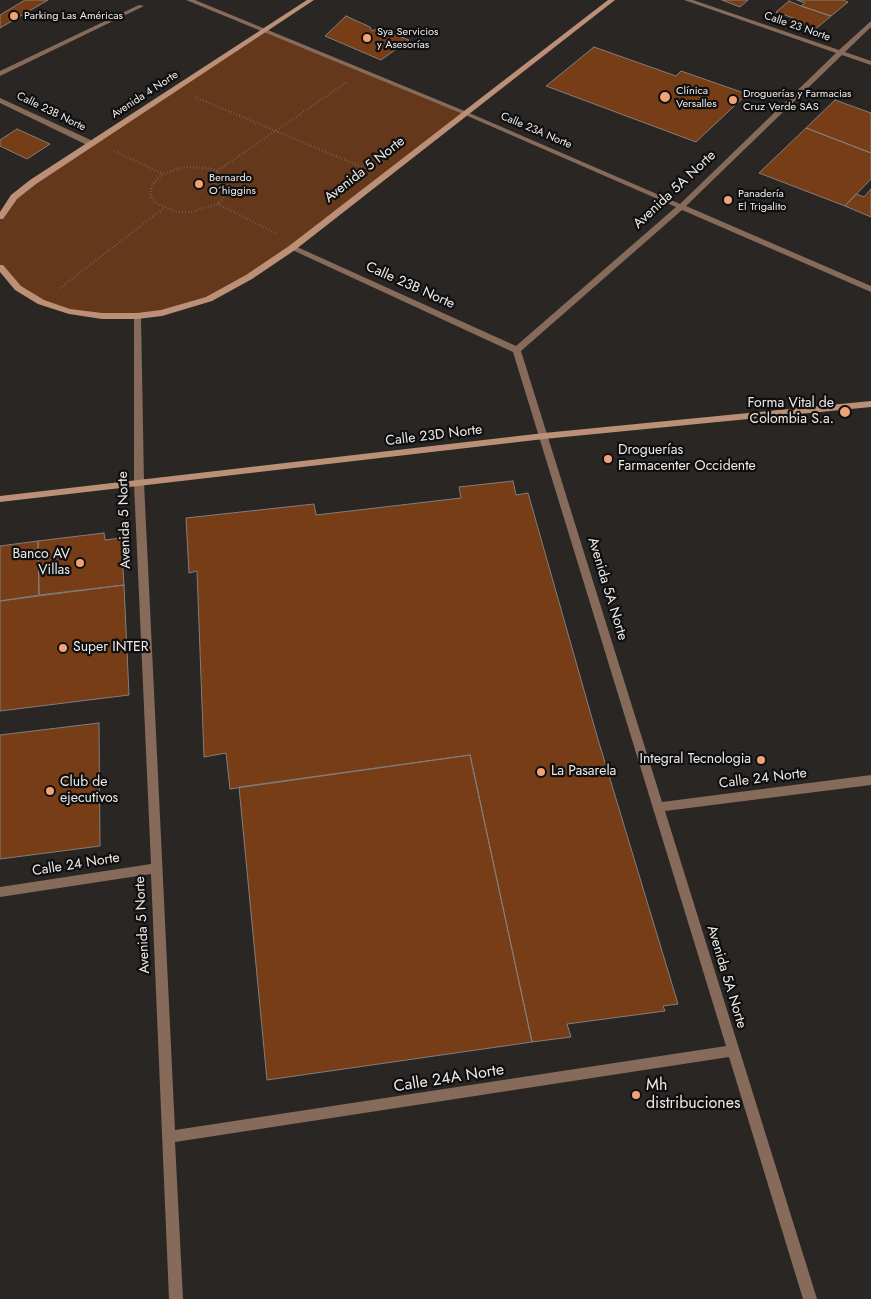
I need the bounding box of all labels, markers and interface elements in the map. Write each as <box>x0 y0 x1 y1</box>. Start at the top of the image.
place label: Parking Las Américas <box>24 9 123 23</box>
marker: Parking Las Américas <box>8 10 20 22</box>
street label: Calle 23 Norte <box>762 10 832 44</box>
place label: Sya Servicios y Asesorías <box>377 25 439 51</box>
marker: Sya Servicios y Asesorías <box>361 32 373 44</box>
street label: Avenida 4 Norte <box>109 69 181 121</box>
place label: Clínica Versalles <box>676 84 717 110</box>
place label: Droguerías y Farmacias Cruz Verde SAS <box>743 87 852 113</box>
street label: Calle 23B Norte <box>14 90 88 134</box>
marker: Clínica Versalles <box>658 90 672 104</box>
marker: Droguerías y Farmacias Cruz Verde SAS <box>727 94 739 106</box>
street label: Calle 23A Norte <box>498 110 574 152</box>
street label: Avenida 5 Norte <box>321 133 409 207</box>
street label: Avenida 5A Norte <box>630 147 720 233</box>
place label: Bernardo O´higgins <box>209 171 256 197</box>
marker: Bernardo O´higgins <box>193 178 205 190</box>
place label: Panadería El Trigalito <box>738 187 786 213</box>
marker: Panadería El Trigalito <box>722 194 734 206</box>
street label: Calle 23B Norte <box>363 259 457 313</box>
place label: Forma Vital de Colombia S.a. <box>748 396 834 428</box>
marker: Forma Vital de Colombia S.a. <box>838 405 852 419</box>
street label: Calle 23D Norte <box>385 422 483 450</box>
place label: Droguerías Farmacenter Occidente <box>618 443 756 476</box>
marker: Droguerías Farmacenter Occidente <box>602 453 614 465</box>
street label: Avenida 5 Norte <box>115 471 135 569</box>
street label: Avenida 5A Norte <box>583 535 631 643</box>
place label: Banco AV Villas <box>12 547 70 580</box>
marker: Banco AV Villas <box>74 557 86 569</box>
place label: Super INTER <box>73 640 149 656</box>
marker: Super INTER <box>57 642 69 654</box>
place label: Integral Tecnologia <box>639 752 751 768</box>
marker: Integral Tecnologia <box>755 754 767 766</box>
place label: La Pasarela <box>551 764 616 780</box>
street label: Calle 24 Norte <box>718 765 808 793</box>
marker: La Pasarela <box>535 766 547 778</box>
place label: Club de ejecutivos <box>60 775 118 808</box>
marker: Club de ejecutivos <box>44 785 56 797</box>
street label: Calle 24 Norte <box>31 850 121 880</box>
street label: Avenida 5 Norte <box>132 876 154 974</box>
street label: Avenida 5A Norte <box>702 923 750 1031</box>
street label: Calle 24A Norte <box>392 1061 506 1097</box>
place label: Mh distribuciones <box>646 1076 740 1114</box>
marker: Mh distribuciones <box>630 1089 642 1101</box>

